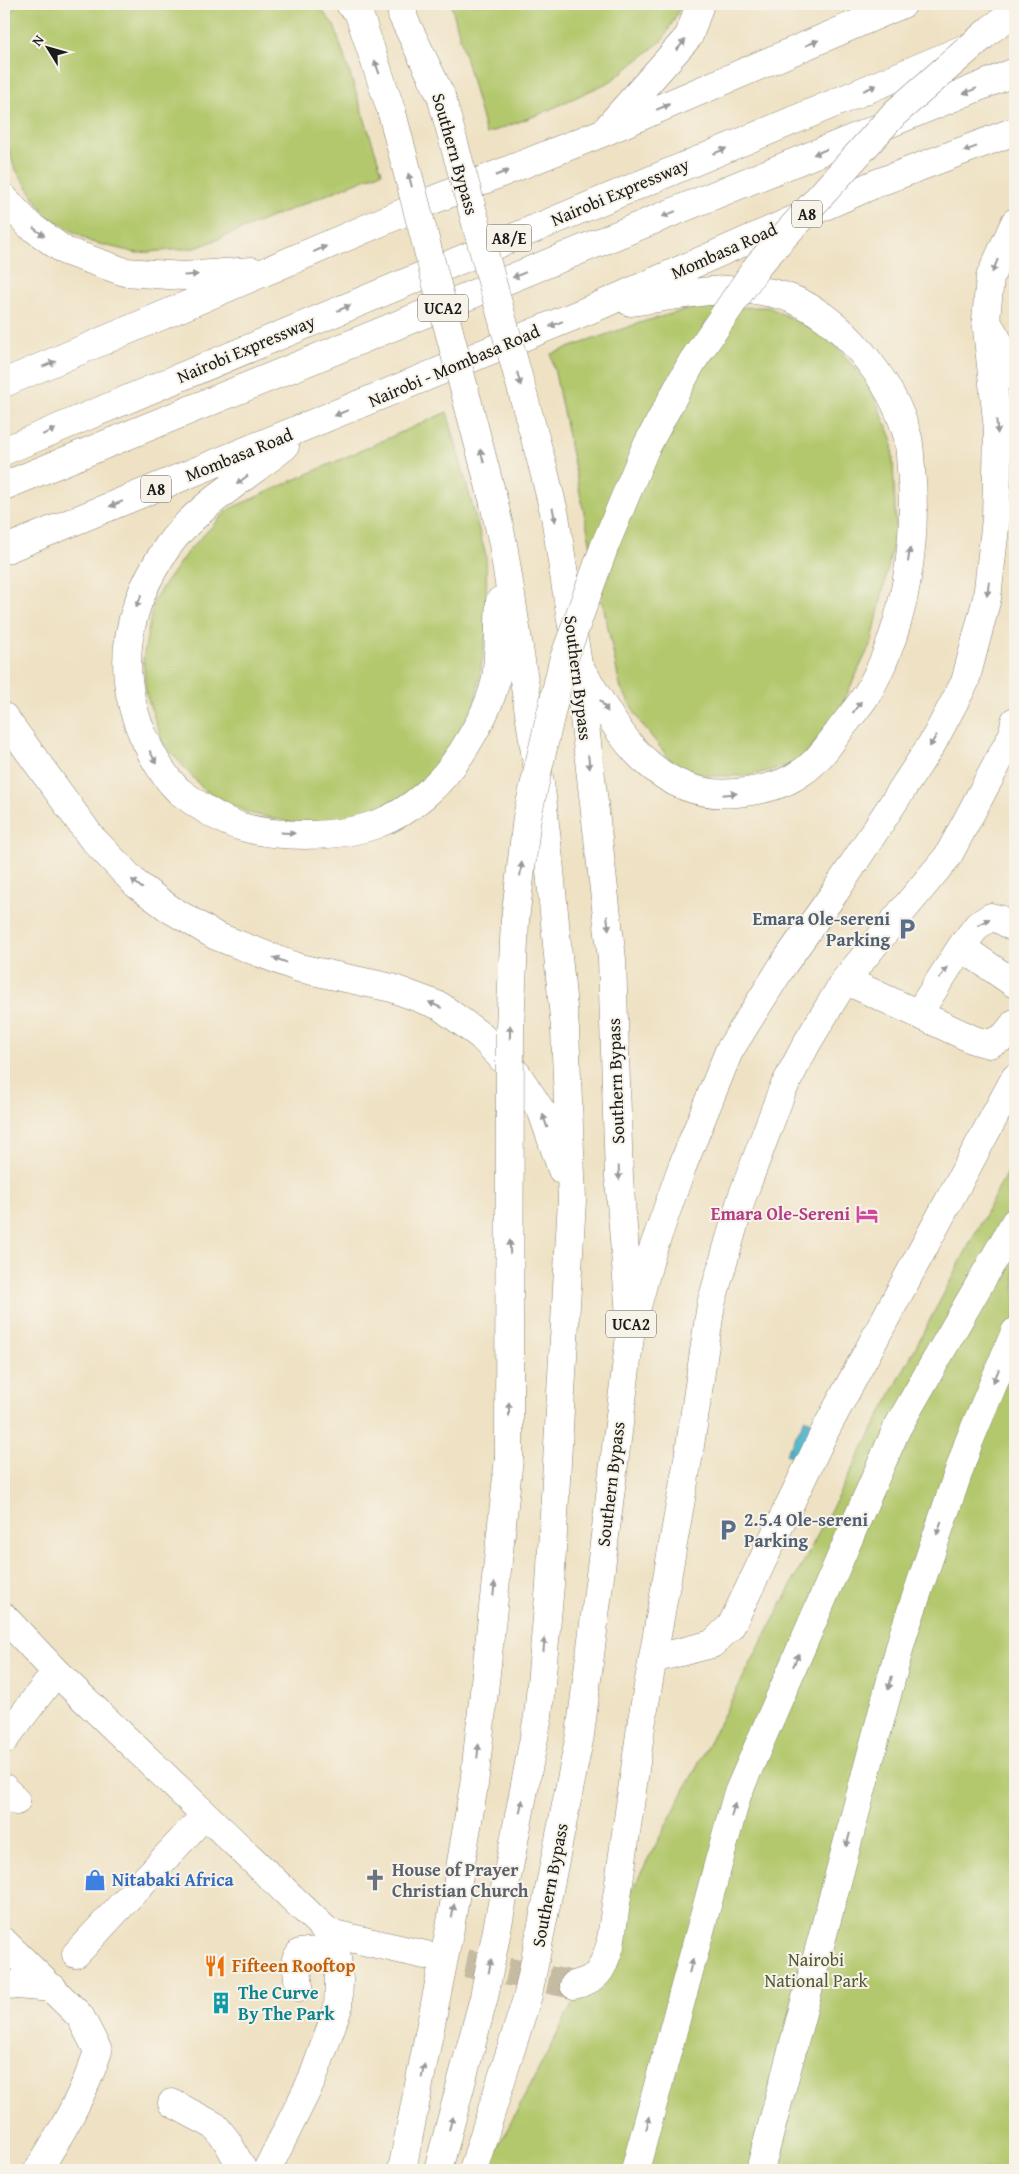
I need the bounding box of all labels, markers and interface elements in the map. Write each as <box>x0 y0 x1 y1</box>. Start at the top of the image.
north arrow <box>22 22 72 72</box>
text: N <box>27 30 49 50</box>
one-way arrow <box>676 39 687 52</box>
one-way arrow <box>805 39 820 47</box>
one-way arrow <box>372 59 380 74</box>
one-way arrow <box>863 84 877 92</box>
one-way arrow <box>963 87 977 95</box>
street label: Southern Bypass <box>425 90 486 218</box>
one-way arrow <box>656 103 671 111</box>
one-way arrow <box>962 145 977 153</box>
one-way arrow <box>713 146 727 154</box>
one-way arrow <box>812 148 827 156</box>
street label: Nairobi Expressway <box>546 150 693 233</box>
one-way arrow <box>495 168 510 176</box>
one-way arrow <box>405 172 413 187</box>
road number: A8 <box>792 200 822 228</box>
one-way arrow <box>662 210 677 218</box>
street label: Mombasa Road <box>666 215 782 286</box>
road number: A8/E <box>486 224 532 252</box>
one-way arrow <box>32 227 46 237</box>
one-way arrow <box>313 245 327 253</box>
one-way arrow <box>991 259 999 274</box>
one-way arrow <box>184 271 200 279</box>
one-way arrow <box>511 271 526 279</box>
road number: UCA2 <box>418 294 468 322</box>
one-way arrow <box>337 304 352 312</box>
street label: Nairobi Expressway <box>172 307 319 390</box>
street label: Nairobi - Mombasa Road <box>364 317 544 414</box>
one-way arrow <box>548 320 563 328</box>
one-way arrow <box>42 360 57 368</box>
one-way arrow <box>515 371 523 387</box>
one-way arrow <box>334 410 349 418</box>
one-way arrow <box>993 419 1001 435</box>
street label: Mombasa Road <box>181 421 297 488</box>
one-way arrow <box>42 427 56 435</box>
one-way arrow <box>478 448 486 463</box>
one-way arrow <box>236 475 249 485</box>
road number: A8 <box>141 476 171 502</box>
one-way arrow <box>109 501 123 509</box>
one-way arrow <box>550 507 558 522</box>
one-way arrow <box>906 547 914 563</box>
one-way arrow <box>984 581 992 597</box>
one-way arrow <box>135 594 143 609</box>
street label: Southern Bypass <box>557 614 600 742</box>
one-way arrow <box>599 699 609 713</box>
one-way arrow <box>852 700 862 714</box>
one-way arrow <box>929 734 938 747</box>
one-way arrow <box>149 749 157 764</box>
one-way arrow <box>585 754 593 770</box>
one-way arrow <box>722 790 738 798</box>
one-way arrow <box>281 829 297 837</box>
one-way arrow <box>517 861 525 877</box>
one-way arrow <box>131 879 144 890</box>
place label: Emara Ole-sereni Parking <box>753 905 891 953</box>
one-way arrow <box>604 916 612 932</box>
parking icon: Emara Ole-sereni Parking <box>894 916 920 942</box>
one-way arrow <box>978 917 991 926</box>
one-way arrow <box>273 956 287 964</box>
one-way arrow <box>938 966 948 979</box>
one-way arrow <box>428 1001 443 1010</box>
street label: Southern Bypass <box>600 1018 631 1144</box>
one-way arrow <box>506 1023 514 1039</box>
one-way arrow <box>541 1113 549 1128</box>
one-way arrow <box>615 1165 623 1181</box>
place label: Emara Ole-Sereni <box>711 1200 850 1227</box>
hotel icon: Emara Ole-Sereni <box>854 1201 880 1227</box>
one-way arrow <box>506 1238 514 1254</box>
road number: UCA2 <box>606 1310 656 1338</box>
one-way arrow <box>992 1369 1000 1383</box>
one-way arrow <box>505 1401 513 1417</box>
street label: Southern Bypass <box>589 1420 632 1548</box>
place label: 2.5.4 Ole-sereni Parking <box>744 1506 868 1554</box>
parking icon: 2.5.4 Ole-sereni Parking <box>715 1517 741 1543</box>
one-way arrow <box>935 1521 942 1536</box>
one-way arrow <box>490 1581 498 1597</box>
one-way arrow <box>540 1637 548 1653</box>
one-way arrow <box>793 1653 801 1667</box>
one-way arrow <box>886 1676 894 1691</box>
one-way arrow <box>474 1743 482 1759</box>
one-way arrow <box>517 1798 525 1814</box>
one-way arrow <box>730 1802 738 1817</box>
street label: Southern Bypass <box>524 1821 575 1949</box>
one-way arrow <box>844 1833 852 1848</box>
place label: House of Prayer Christian Church <box>392 1856 529 1904</box>
place label: Nitabaki Africa <box>112 1866 234 1893</box>
shop icon: Nitabaki Africa <box>82 1867 108 1893</box>
church icon: House of Prayer Christian Church <box>362 1867 388 1893</box>
one-way arrow <box>449 1903 457 1919</box>
park label: Nairobi National Park <box>764 1946 868 1994</box>
place label: Fifteen Rooftop <box>232 1952 356 1979</box>
restaurant icon: Fifteen Rooftop <box>202 1953 228 1979</box>
one-way arrow <box>487 1957 495 1973</box>
one-way arrow <box>687 1959 695 1974</box>
place label: The Curve By The Park <box>238 1979 335 2027</box>
building icon: The Curve By The Park <box>208 1990 234 2016</box>
one-way arrow <box>419 2064 427 2079</box>
one-way arrow <box>447 2116 455 2131</box>
one-way arrow <box>645 2116 653 2131</box>

